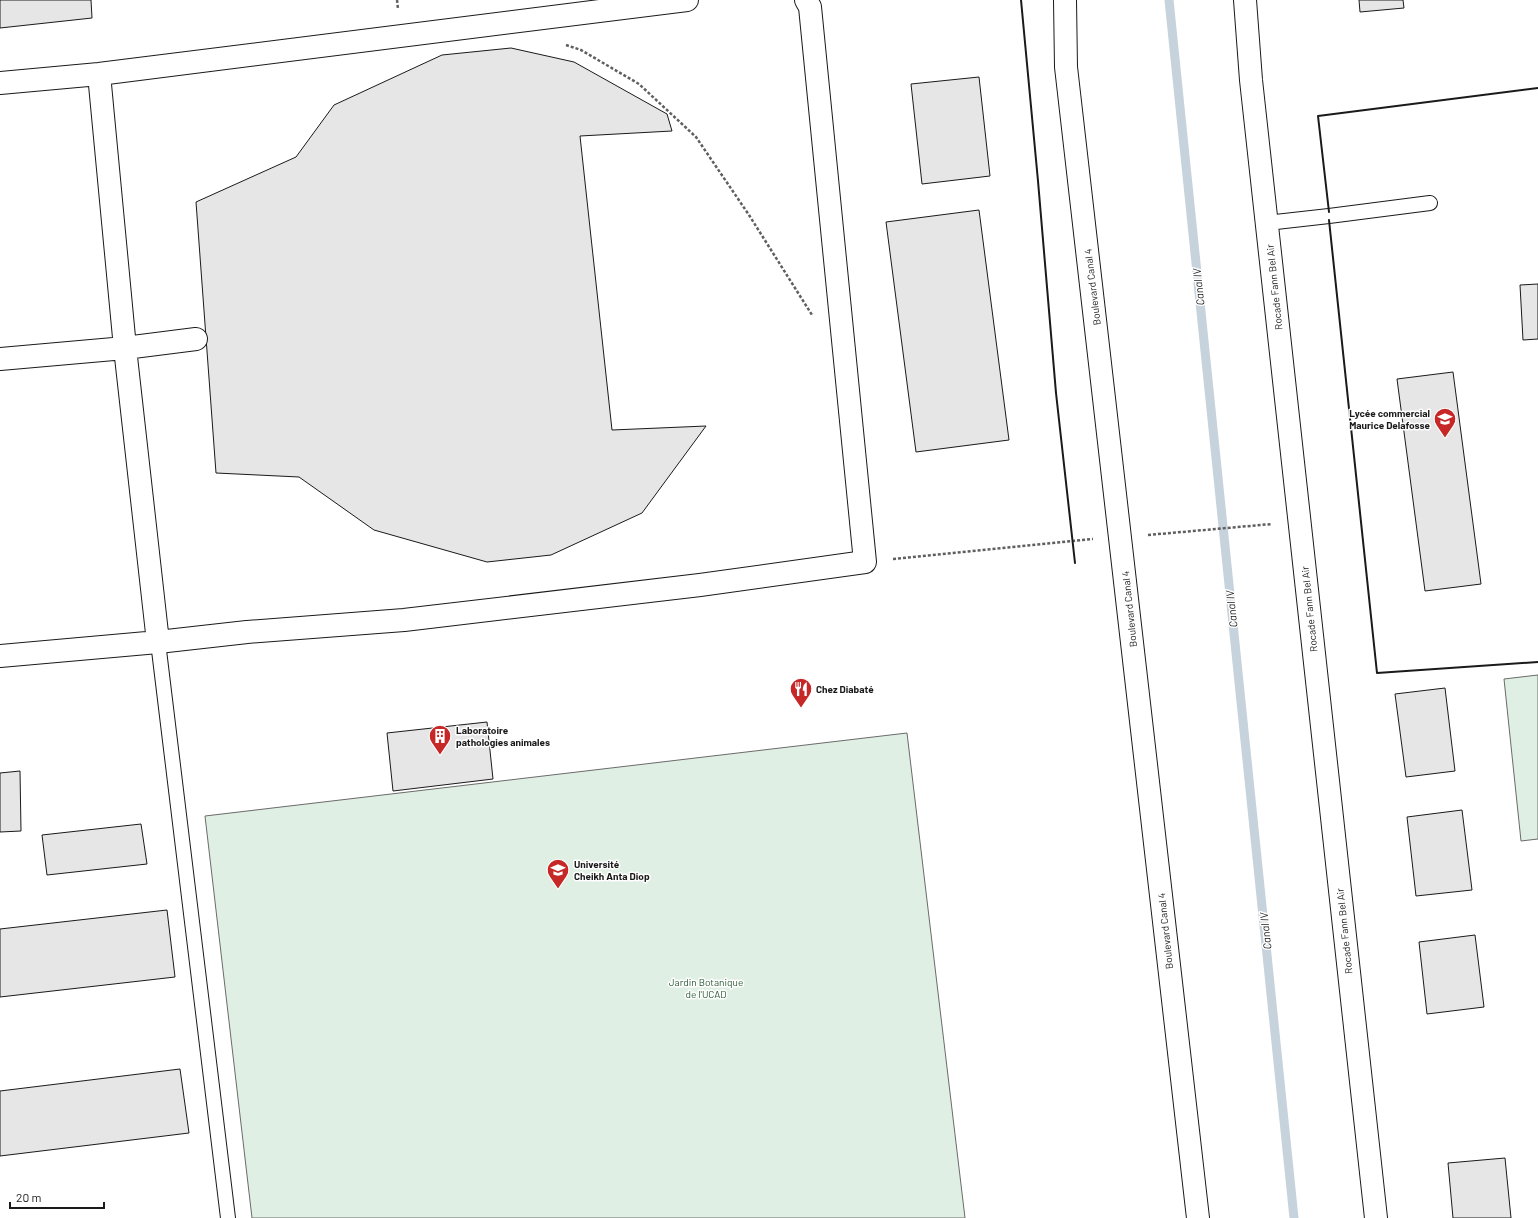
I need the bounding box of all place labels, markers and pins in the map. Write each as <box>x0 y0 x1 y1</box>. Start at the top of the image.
school or university icon: Lycée commercial Maurice Delafosse <box>1432 406 1458 439</box>
place label: Lycée commercial Maurice Delafosse <box>1349 407 1431 431</box>
restaurant icon: Chez Diabaté <box>788 676 814 709</box>
place label: Chez Diabaté <box>816 683 874 695</box>
building icon: Laboratoire pathologies animales <box>427 723 453 756</box>
place label: Laboratoire pathologies animales <box>456 724 550 748</box>
school or university icon: Université Cheikh Anta Diop <box>545 857 571 890</box>
place label: Université Cheikh Anta Diop <box>574 858 650 882</box>

